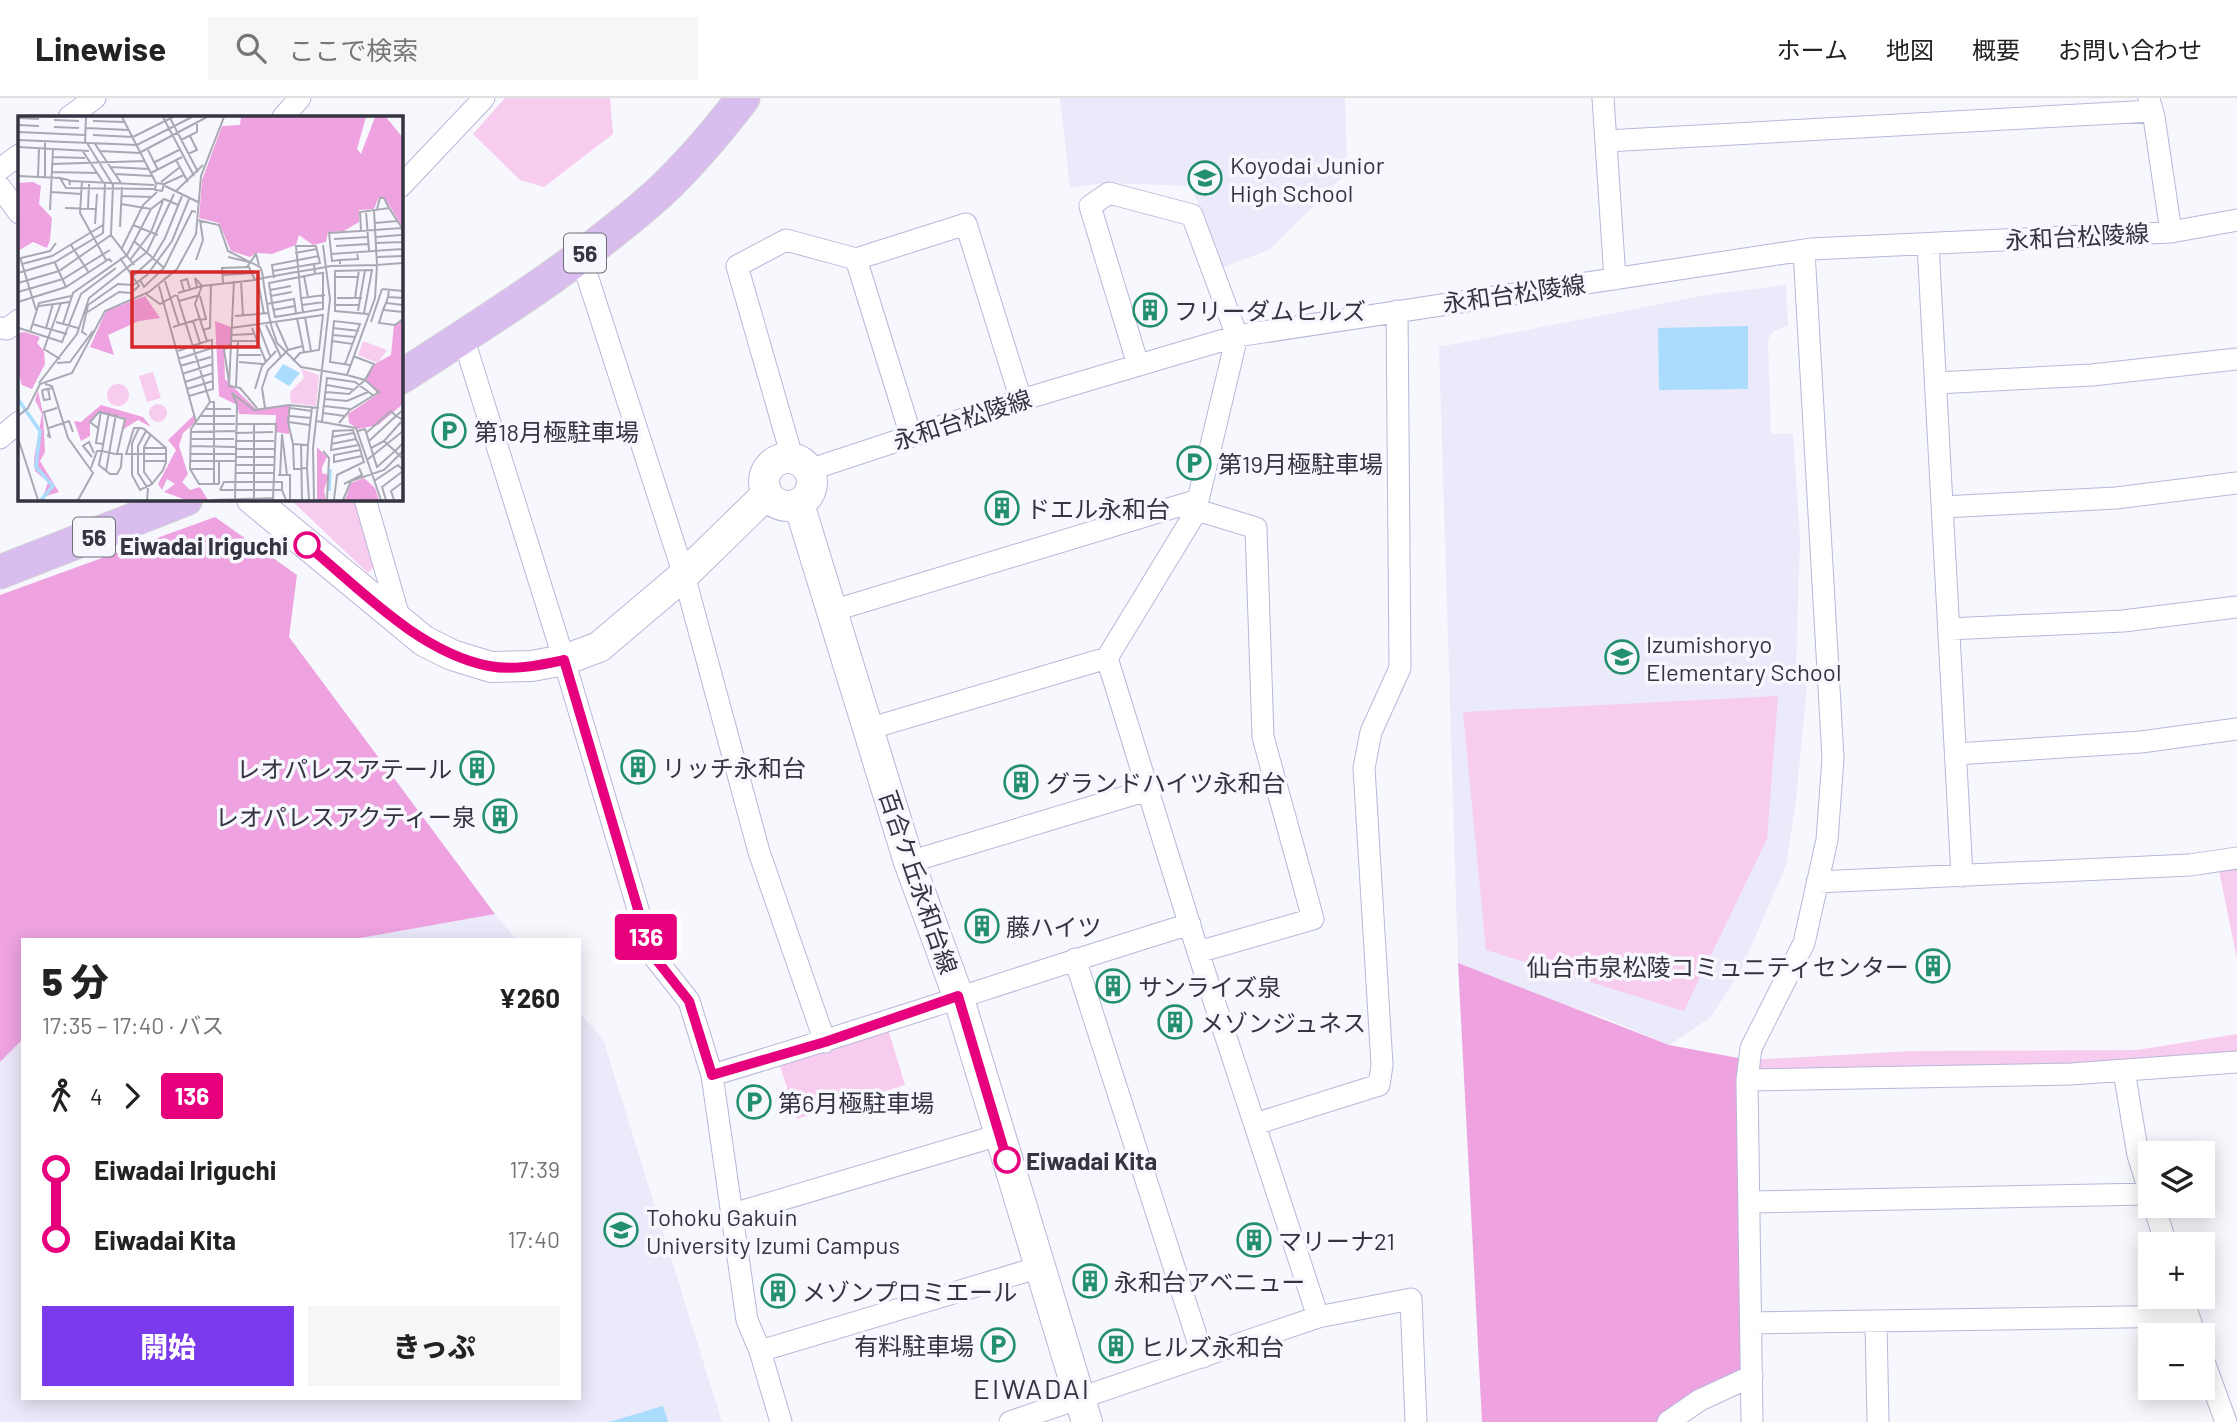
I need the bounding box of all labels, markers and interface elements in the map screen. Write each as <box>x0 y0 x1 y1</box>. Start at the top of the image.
search box <box>208 17 698 80</box>
text: Linewise <box>35 28 166 68</box>
icon: search <box>232 29 270 67</box>
text: ここで検索 <box>288 34 418 65</box>
text: ホーム <box>1777 35 1848 64</box>
text: 地図 <box>1886 35 1934 64</box>
text: 概要 <box>1972 35 2020 64</box>
text: お問い合わせ <box>2058 35 2202 64</box>
inset map <box>18 116 402 500</box>
place label: Koyodai Junior High School <box>1230 150 1385 207</box>
school or university icon: Koyodai Junior High School <box>1186 159 1224 197</box>
street label: 永和台松陵線 <box>2004 218 2150 254</box>
road number: 56 <box>564 234 606 272</box>
street label: 永和台松陵線 <box>1441 269 1587 317</box>
building icon: フリーダムヒルズ <box>1131 291 1169 329</box>
place label: フリーダムヒルズ <box>1174 296 1366 325</box>
street label: 永和台松陵線 <box>889 383 1035 455</box>
parking icon: 第18月極駐車場 <box>430 412 468 450</box>
place label: 第18月極駐車場 <box>474 417 639 446</box>
parking icon: 第19月極駐車場 <box>1175 444 1213 482</box>
place label: 第19月極駐車場 <box>1218 449 1383 478</box>
building icon: ドエル永和台 <box>983 489 1021 527</box>
place label: ドエル永和台 <box>1026 494 1170 523</box>
road number: 56 <box>73 518 115 556</box>
place label: Eiwadai Iriguchi <box>120 531 288 560</box>
marker: Eiwadai Iriguchi <box>294 532 320 558</box>
place label: Izumishoryo Elementary School <box>1646 629 1841 686</box>
school or university icon: Izumishoryo Elementary School <box>1603 638 1641 676</box>
building icon: リッチ永和台 <box>619 748 657 786</box>
building icon: レオパレスアテール <box>458 749 496 787</box>
place label: リッチ永和台 <box>662 753 806 782</box>
place label: レオパレスアテール <box>236 754 452 783</box>
building icon: グランドハイツ永和台 <box>1002 763 1040 801</box>
place label: グランドハイツ永和台 <box>1046 768 1286 797</box>
street label: 百合ケ丘永和台線 <box>874 787 964 977</box>
building icon: レオパレスアクティー泉 <box>481 797 519 835</box>
place label: レオパレスアクティー泉 <box>215 802 476 831</box>
building icon: 藤ハイツ <box>963 907 1001 945</box>
place label: 藤ハイツ <box>1006 912 1102 941</box>
line badge: 136 <box>606 914 686 960</box>
text: 136 <box>629 922 663 951</box>
building icon: 仙台市泉松陵コミュニティセンター <box>1914 947 1952 985</box>
place label: 仙台市泉松陵コミュニティセンター <box>1526 952 1909 981</box>
text: 5 分 <box>42 958 108 1004</box>
building icon: サンライズ泉 <box>1094 967 1132 1005</box>
place label: サンライズ泉 <box>1138 972 1281 1001</box>
text: ¥260 <box>499 982 560 1013</box>
building icon: メゾンジュネス <box>1156 1003 1194 1041</box>
place label: メゾンジュネス <box>1200 1008 1366 1037</box>
text: 17:35 – 17:40 · バス <box>42 1011 224 1039</box>
icon: walk <box>42 1077 80 1115</box>
icon: forward <box>113 1077 151 1115</box>
text: 136 <box>175 1081 209 1110</box>
text: 4 <box>90 1082 103 1110</box>
parking icon: 第6月極駐車場 <box>735 1083 773 1121</box>
place label: 第6月極駐車場 <box>778 1088 934 1117</box>
map controls <box>2138 1141 2215 1400</box>
button: layers <box>2138 1141 2215 1218</box>
place label: Eiwadai Kita <box>1026 1146 1157 1175</box>
marker: Eiwadai Kita <box>994 1147 1020 1173</box>
text: Eiwadai Iriguchi <box>94 1154 276 1185</box>
text: 17:39 <box>509 1155 560 1183</box>
place label: Tohoku Gakuin University Izumi Campus <box>646 1202 900 1259</box>
school or university icon: Tohoku Gakuin University Izumi Campus <box>602 1211 640 1249</box>
building icon: マリーナ21 <box>1235 1221 1273 1259</box>
text: Eiwadai Kita <box>94 1224 236 1255</box>
text: 17:40 <box>508 1225 560 1253</box>
place label: マリーナ21 <box>1278 1226 1395 1255</box>
button: + <box>2138 1232 2215 1309</box>
building icon: 永和台アベニュー <box>1071 1262 1109 1300</box>
place label: 永和台アベニュー <box>1114 1267 1306 1296</box>
building icon: メゾンプロミエール <box>759 1272 797 1310</box>
place label: メゾンプロミエール <box>802 1277 1017 1306</box>
button: 開始 <box>42 1306 294 1386</box>
button: きっぷ <box>308 1306 560 1386</box>
button: − <box>2138 1323 2215 1400</box>
parking icon: 有料駐車場 <box>979 1326 1017 1364</box>
building icon: ヒルズ永和台 <box>1097 1327 1135 1365</box>
place label: 有料駐車場 <box>854 1331 974 1360</box>
place label: ヒルズ永和台 <box>1140 1332 1284 1361</box>
district label: EIWADAI <box>973 1371 1091 1405</box>

